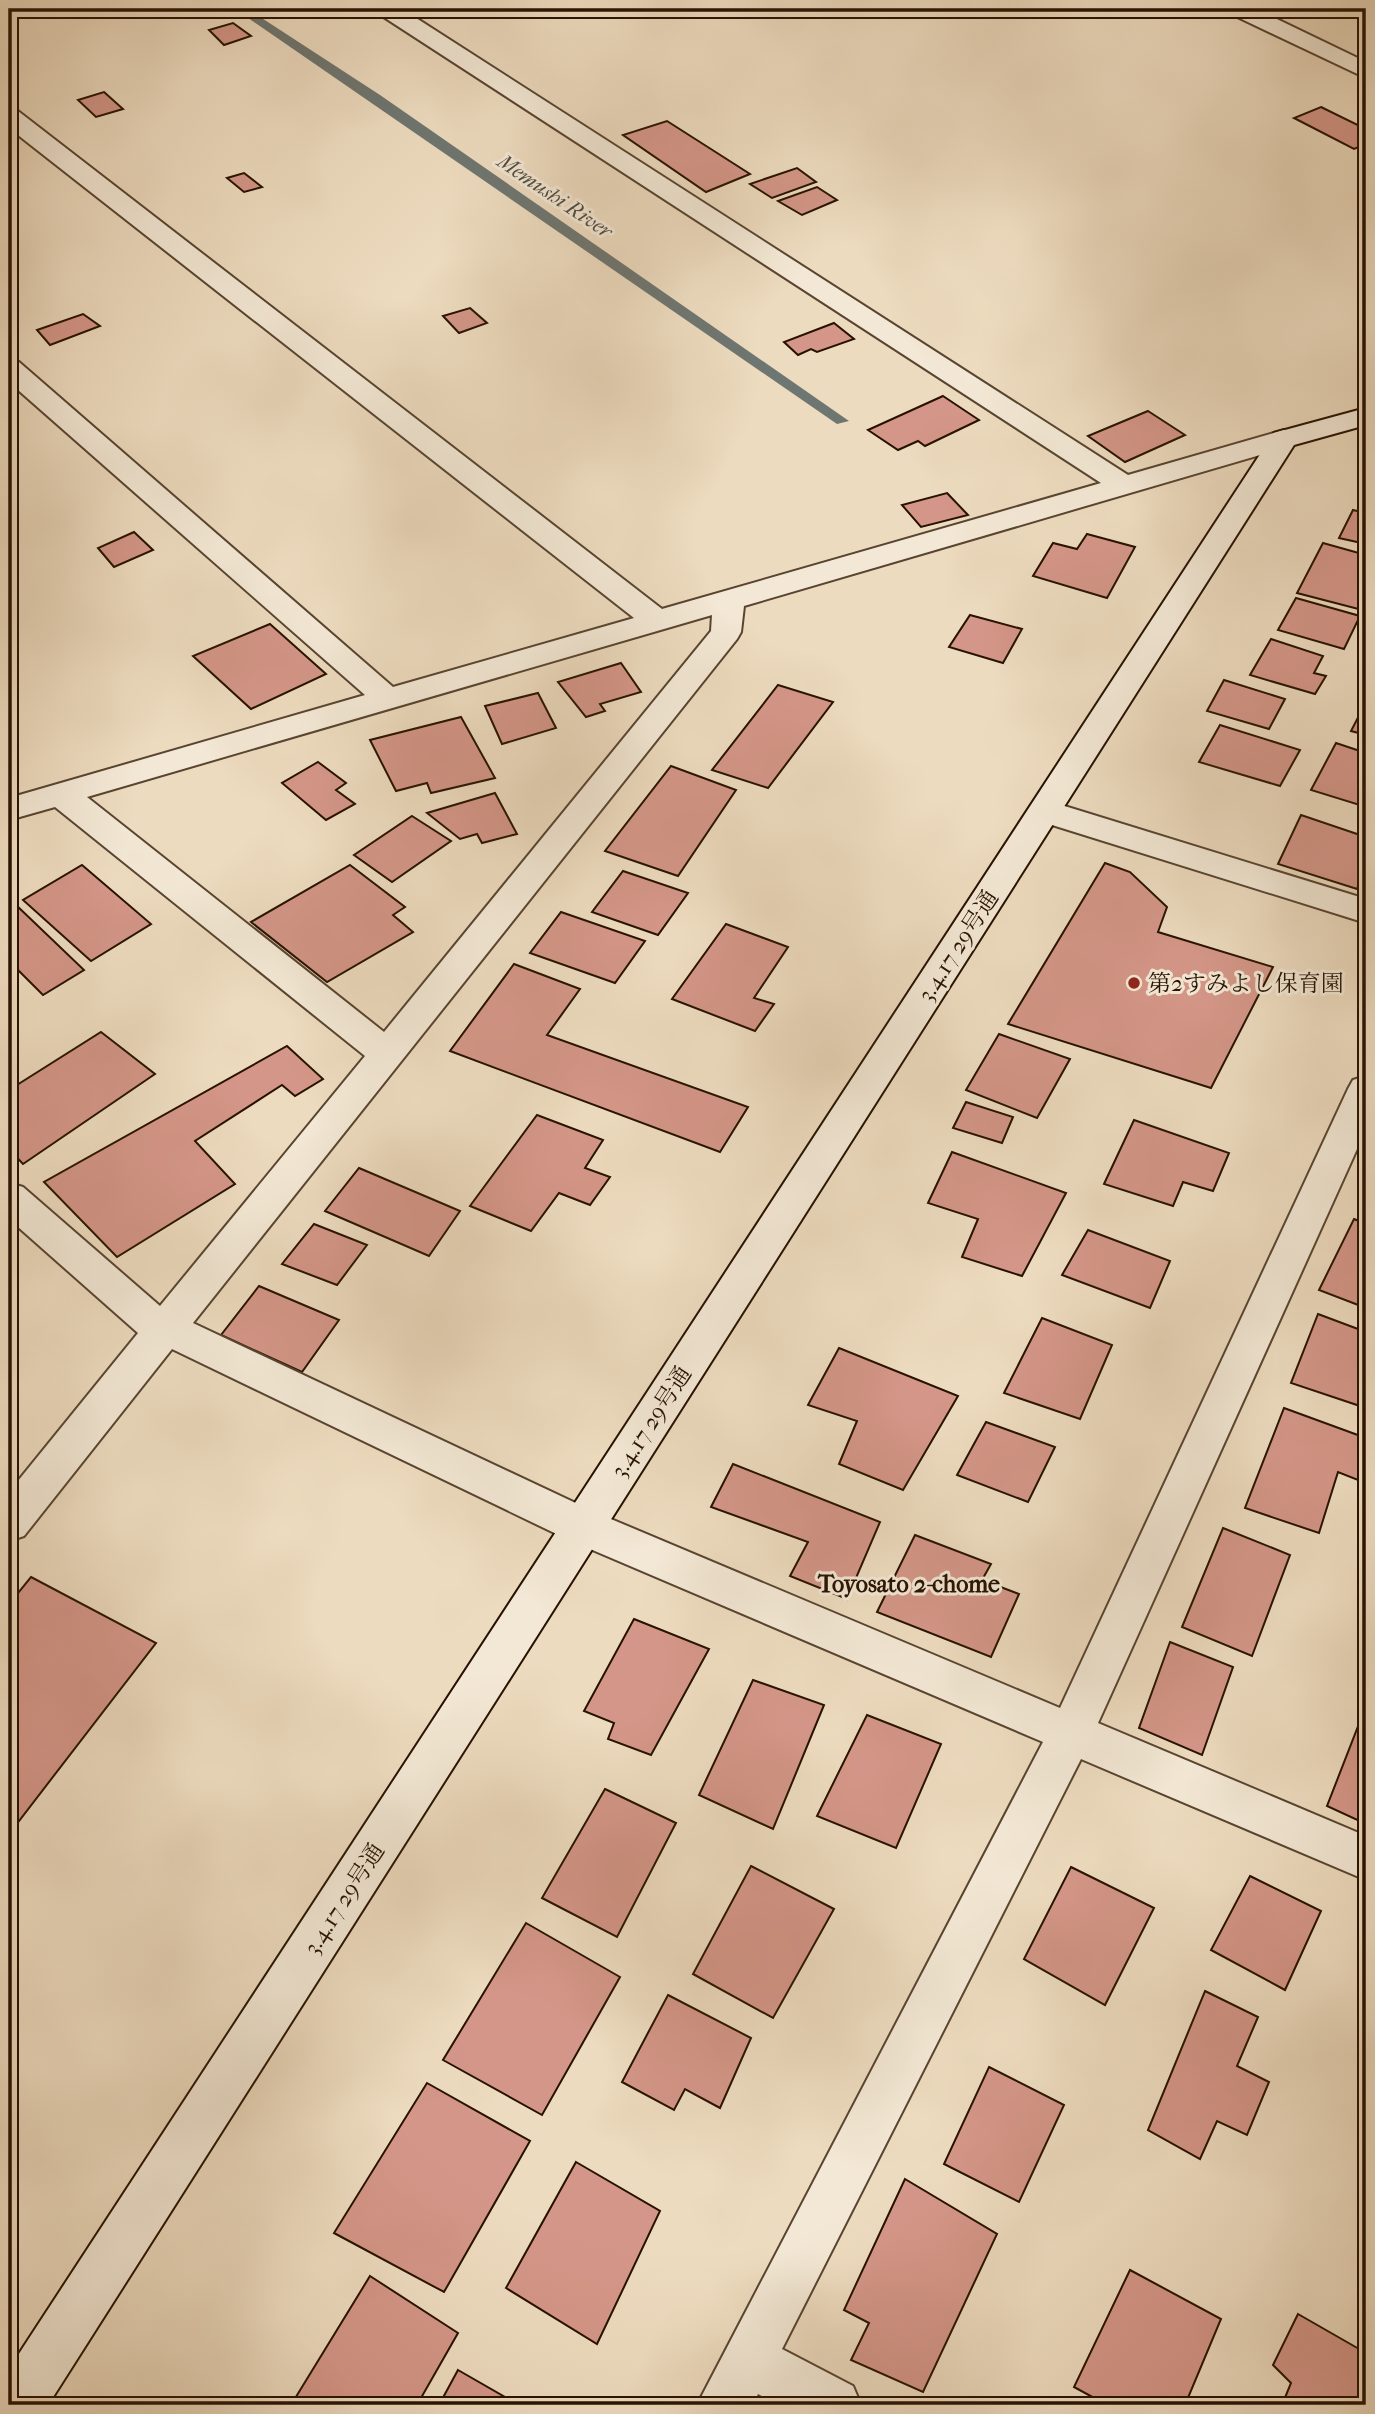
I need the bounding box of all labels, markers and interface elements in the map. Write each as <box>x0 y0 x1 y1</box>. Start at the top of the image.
water label: Memushi River <box>491 148 618 244</box>
street label: 3.4.17 29号通 <box>912 885 1004 1007</box>
place label: 第2すみよし保育園 <box>1148 970 1344 997</box>
marker: 第2すみよし保育園 <box>1126 975 1142 991</box>
street label: 3.4.17 29号通 <box>605 1361 697 1483</box>
district label: Toyosato 2-chome <box>817 1570 1000 1598</box>
street label: 3.4.17 29号通 <box>298 1838 390 1960</box>

